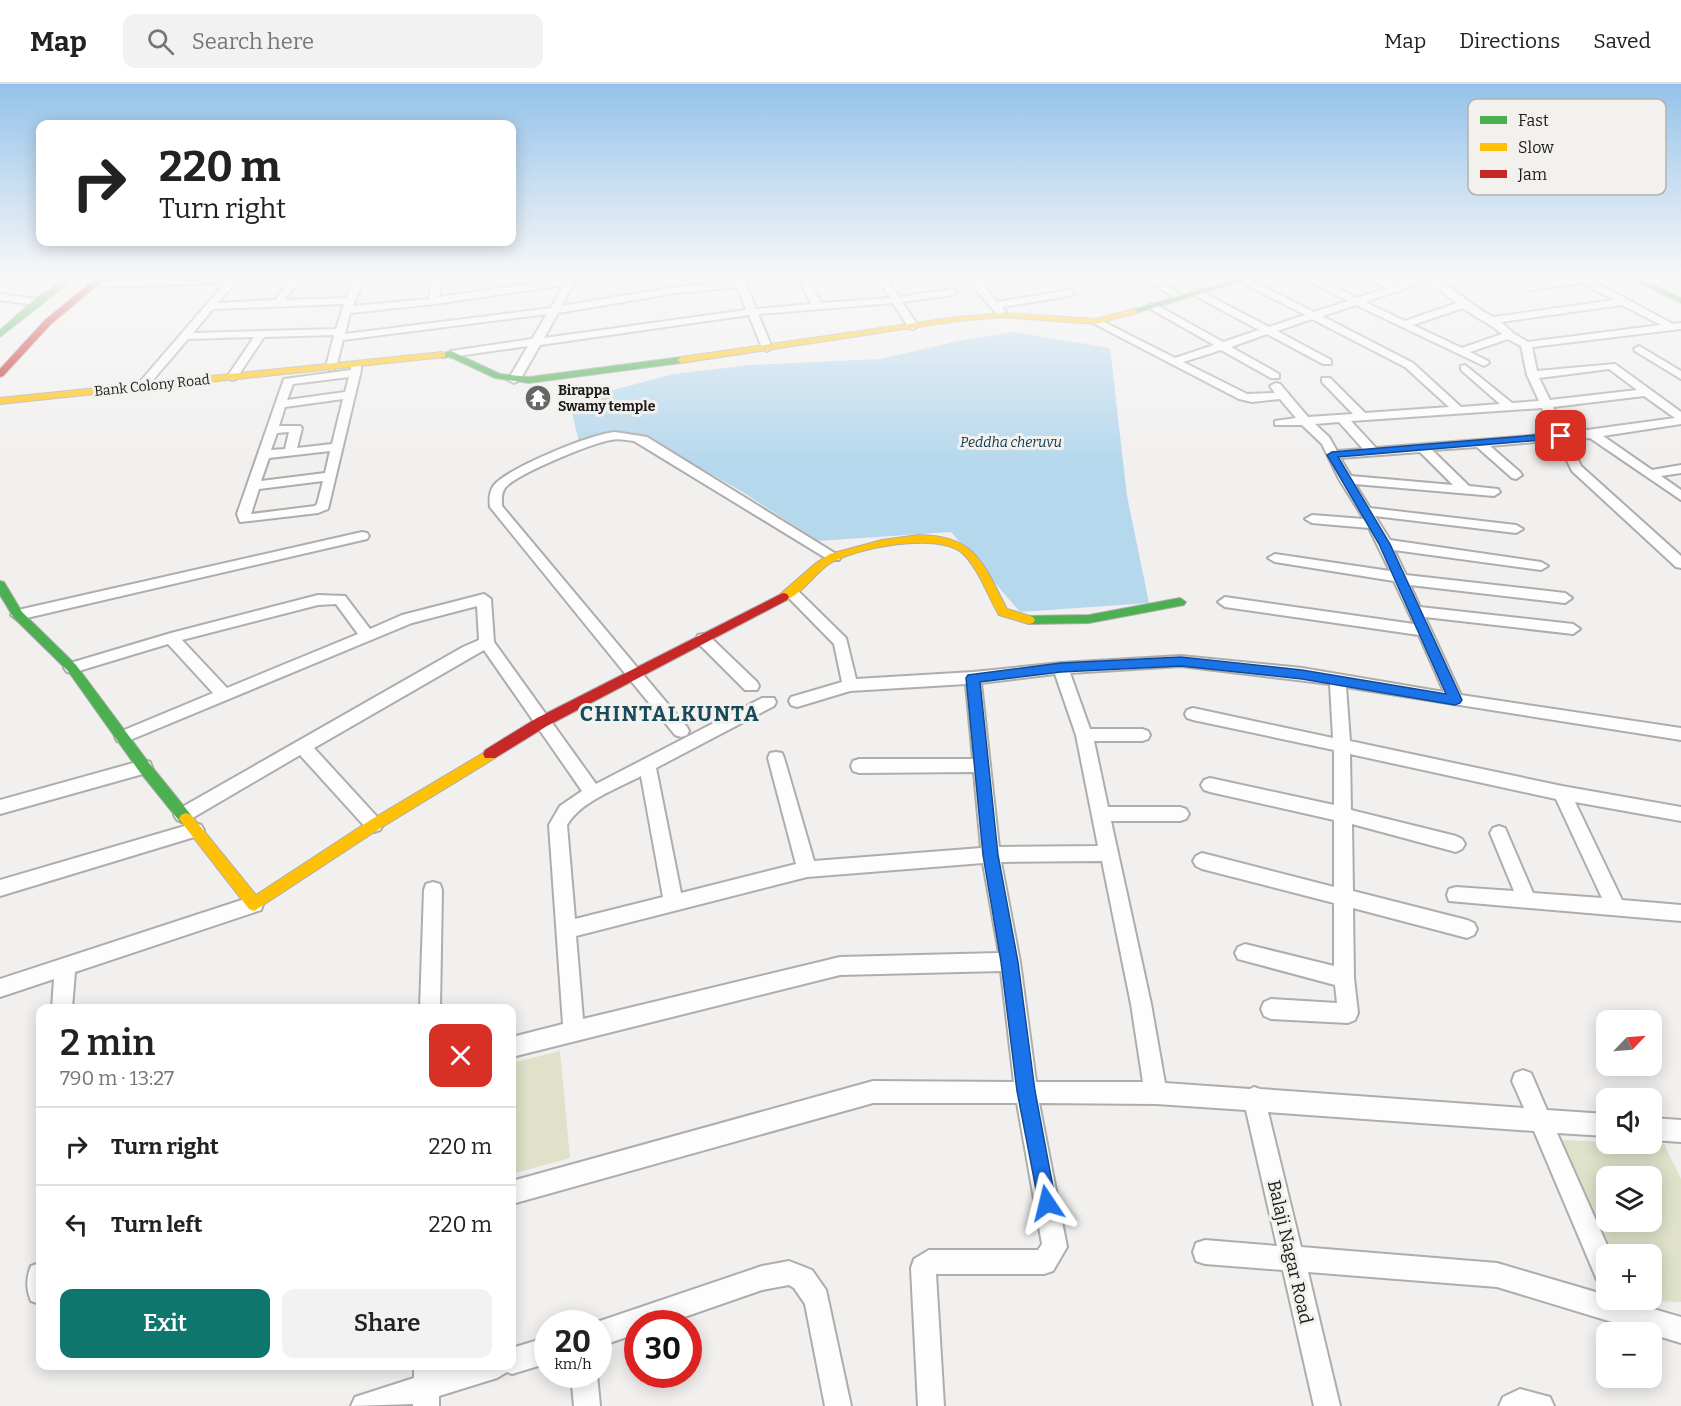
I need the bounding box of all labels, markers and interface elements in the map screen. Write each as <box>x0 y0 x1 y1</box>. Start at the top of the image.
search box <box>123 14 543 68</box>
text: Map <box>30 25 87 58</box>
icon: search <box>144 25 177 58</box>
text: Search here <box>192 28 314 55</box>
text: Map <box>1384 28 1426 54</box>
text: Directions <box>1459 28 1560 54</box>
text: Saved <box>1593 28 1651 54</box>
legend <box>1468 99 1666 195</box>
text: Fast <box>1518 111 1549 130</box>
text: Slow <box>1518 138 1554 157</box>
text: 220 m <box>159 142 281 192</box>
icon: right <box>60 144 138 222</box>
text: Jam <box>1517 165 1547 184</box>
text: Turn right <box>159 193 286 225</box>
street label: Bank Colony Road <box>93 371 211 400</box>
place label: Birappa Swamy temple <box>558 382 656 415</box>
temple icon: Birappa Swamy temple <box>523 383 553 413</box>
pin <box>1535 410 1586 461</box>
icon: arrive <box>1544 419 1577 452</box>
water label: Peddha cheruvu <box>960 434 1062 451</box>
district label: CHINTALKUNTA <box>580 701 760 727</box>
north arrow <box>1596 1010 1662 1076</box>
map controls <box>1596 1010 1662 1388</box>
text: 2 min <box>60 1021 155 1065</box>
button: close <box>429 1024 492 1087</box>
text: 790 m · 13:27 <box>60 1066 174 1090</box>
button: sound <box>1596 1088 1662 1154</box>
icon: right <box>60 1130 93 1163</box>
text: Turn right <box>111 1133 219 1160</box>
text: 220 m <box>429 1133 492 1160</box>
button: layers <box>1596 1166 1662 1232</box>
position arrow <box>1015 1171 1079 1235</box>
street label: Balaji Nagar Road <box>1263 1178 1317 1326</box>
icon: left <box>60 1208 93 1241</box>
text: Turn left <box>111 1211 203 1238</box>
text: 220 m <box>429 1211 492 1238</box>
button: + <box>1596 1244 1662 1310</box>
button: Exit <box>60 1289 270 1358</box>
button: Share <box>282 1289 492 1358</box>
speed limit sign: 30 <box>624 1310 702 1388</box>
button: − <box>1596 1322 1662 1388</box>
text: 20 <box>555 1324 591 1360</box>
text: km/h <box>554 1355 592 1373</box>

